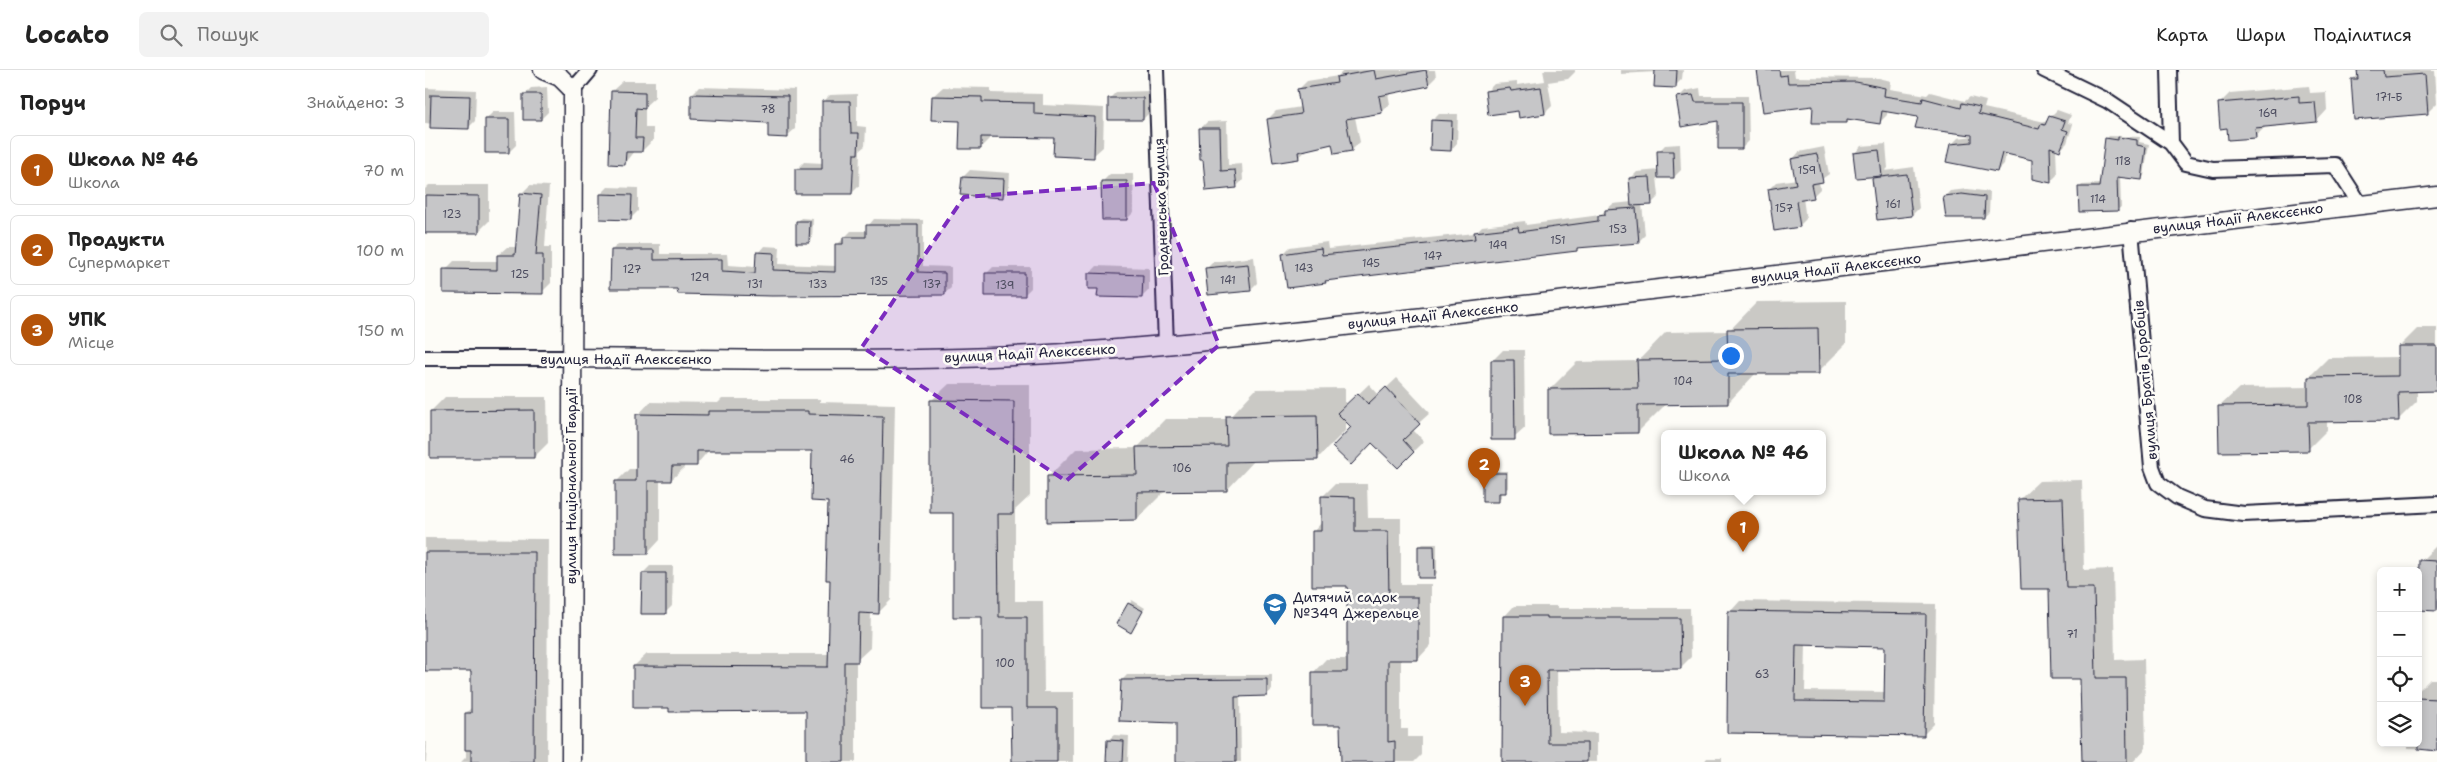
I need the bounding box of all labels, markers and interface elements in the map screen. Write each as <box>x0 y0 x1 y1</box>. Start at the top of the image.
search box <box>139 12 489 57</box>
text: Locato <box>25 19 109 51</box>
icon: search <box>157 21 185 49</box>
text: Пошук <box>197 22 259 47</box>
text: Карта <box>2156 23 2208 47</box>
text: Шари <box>2236 23 2286 47</box>
text: Поділитися <box>2314 23 2412 47</box>
text: Поруч <box>20 89 86 117</box>
house number: 171-Б <box>2376 90 2402 105</box>
text: Знайдено: 3 <box>307 92 405 113</box>
house number: 78 <box>761 102 775 117</box>
house number: 169 <box>2259 106 2277 121</box>
street label: Гродненська вулиця <box>1150 138 1172 276</box>
text: Школа № 46 <box>68 147 198 172</box>
house number: 118 <box>2115 154 2131 169</box>
text: 1 <box>33 160 41 181</box>
text: 70 m <box>363 160 404 181</box>
house number: 159 <box>1798 163 1816 178</box>
text: Школа <box>68 172 120 193</box>
house number: 114 <box>2090 192 2106 207</box>
house number: 161 <box>1885 197 1901 212</box>
street label: вулиця Надії Алексєєнко <box>2152 199 2324 237</box>
house number: 157 <box>1775 201 1793 216</box>
house number: 123 <box>443 207 461 222</box>
house number: 153 <box>1609 222 1627 237</box>
text: Продукти <box>68 227 165 252</box>
house number: 151 <box>1550 233 1566 248</box>
house number: 149 <box>1488 238 1508 253</box>
text: 2 <box>31 240 43 261</box>
text: 100 m <box>356 240 404 261</box>
house number: 147 <box>1424 249 1443 264</box>
street label: вулиця Надії Алексєєнко <box>1750 249 1922 287</box>
text: Супермаркет <box>68 252 170 273</box>
house number: 145 <box>1362 256 1380 271</box>
house number: 143 <box>1295 261 1313 276</box>
house number: 127 <box>623 262 642 277</box>
house number: 125 <box>511 267 529 282</box>
house number: 129 <box>691 270 709 285</box>
house number: 141 <box>1220 273 1236 288</box>
house number: 135 <box>870 274 888 289</box>
house number: 131 <box>747 277 763 292</box>
house number: 133 <box>809 277 827 292</box>
house number: 137 <box>923 277 942 292</box>
house number: 139 <box>996 278 1014 293</box>
street label: вулиця Надії Алексєєнко <box>1347 297 1519 333</box>
street label: вулиця Братів Горобців <box>2129 299 2161 461</box>
text: УПК <box>68 307 106 332</box>
text: 3 <box>31 320 43 341</box>
text: 150 m <box>357 320 404 341</box>
text: Місце <box>68 332 115 353</box>
street label: вулиця Надії Алексєєнко <box>944 340 1116 366</box>
your location <box>1718 343 1744 369</box>
street label: вулиця Надії Алексєєнко <box>540 350 712 368</box>
house number: 104 <box>1673 374 1693 389</box>
street label: вулиця Національної Гвардії <box>562 387 580 584</box>
house number: 108 <box>2343 392 2363 407</box>
popup <box>1661 430 1826 495</box>
text: Школа № 46 <box>1678 440 1809 465</box>
pin: 2 <box>1468 448 1500 489</box>
house number: 46 <box>839 452 855 467</box>
house number: 106 <box>1172 461 1192 476</box>
text: Школа <box>1678 465 1730 486</box>
pin: 1 <box>1727 511 1759 552</box>
map controls <box>2377 567 2422 747</box>
button: + <box>2377 567 2422 612</box>
place label: Дитячий садок №349 Джерельце <box>1293 588 1419 622</box>
school or university icon: Дитячий садок №349 Джерельце <box>1262 592 1288 626</box>
button: − <box>2377 612 2422 657</box>
house number: 71 <box>2066 627 2078 642</box>
house number: 100 <box>995 656 1015 671</box>
button: locate <box>2377 657 2422 702</box>
pin: 3 <box>1509 665 1541 706</box>
house number: 63 <box>1755 667 1769 682</box>
button: layers <box>2377 702 2422 747</box>

